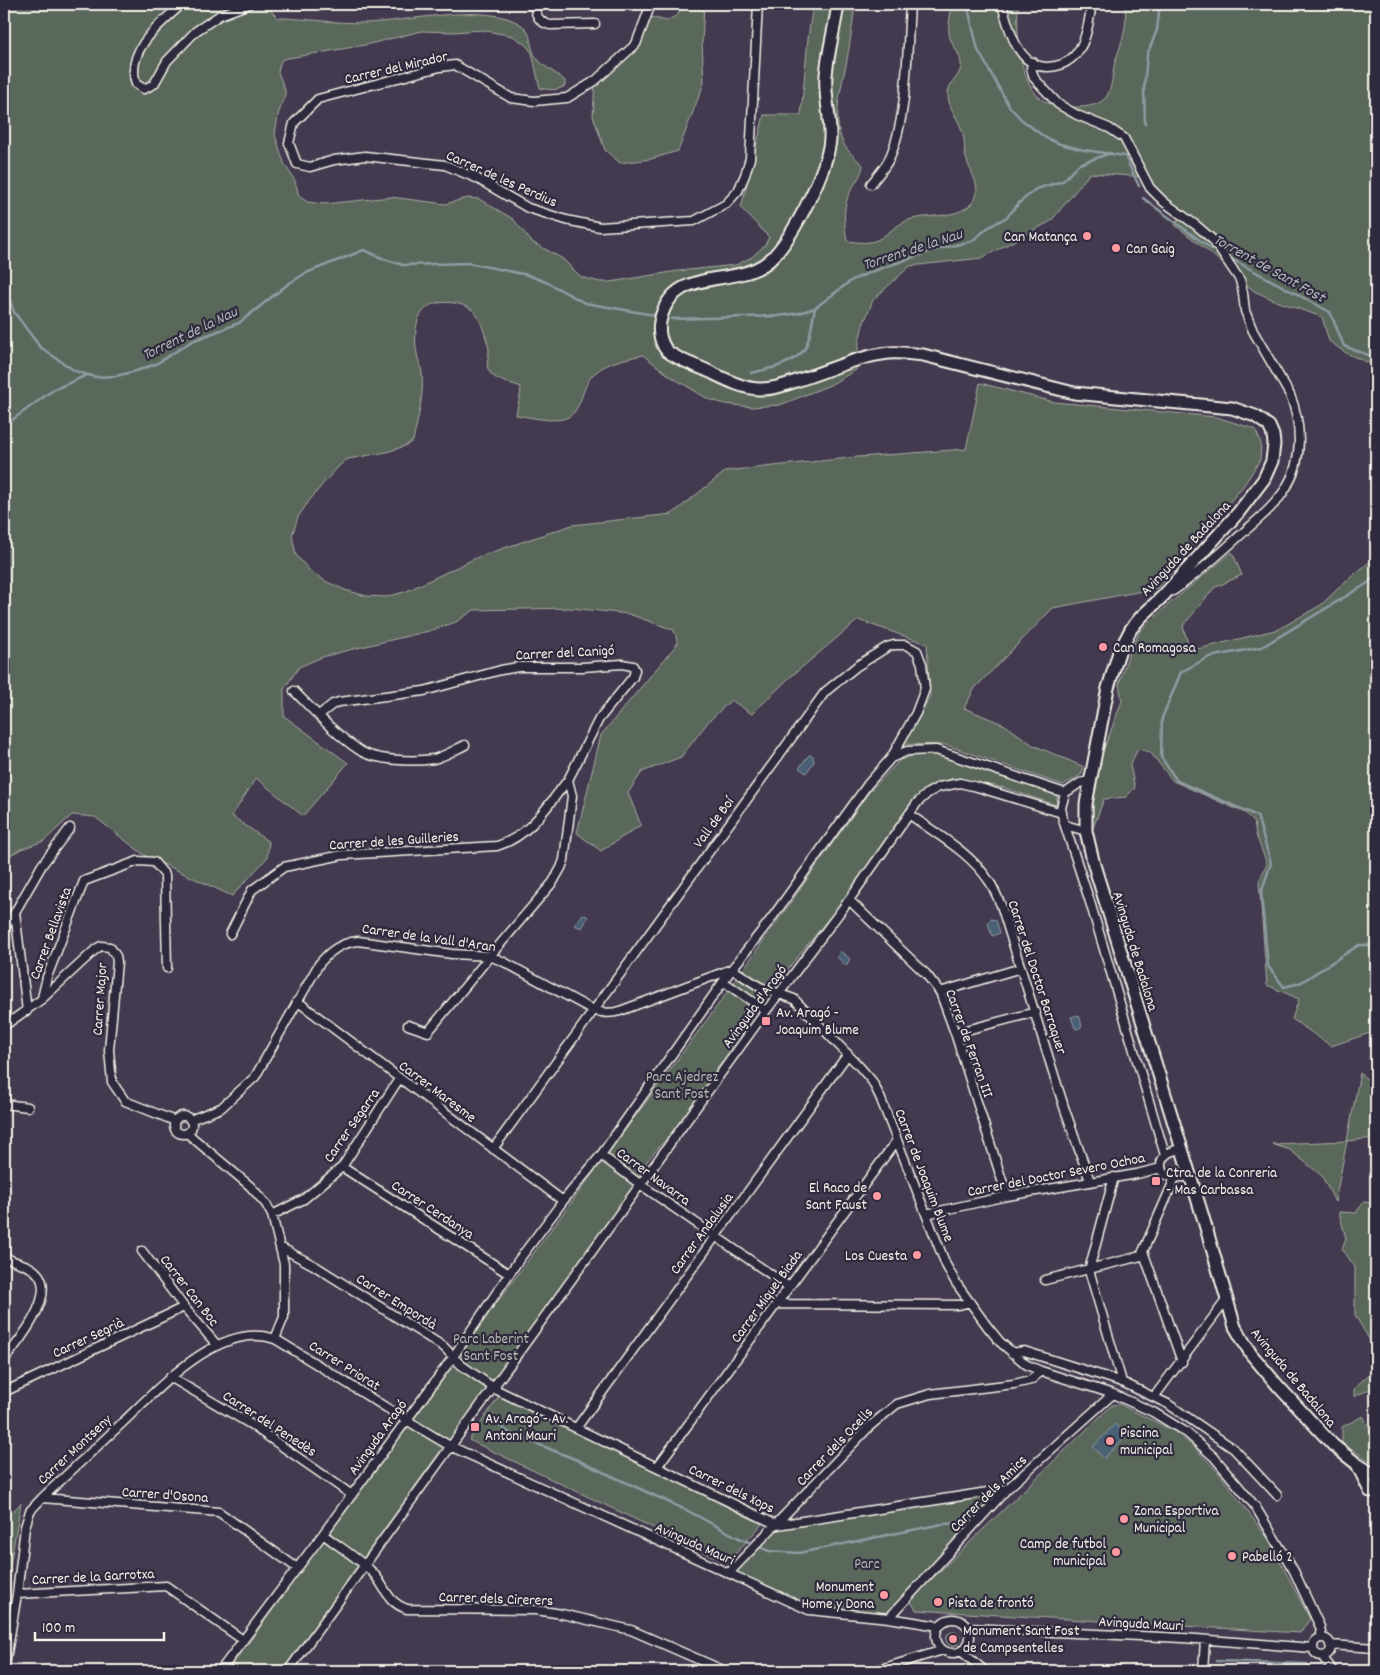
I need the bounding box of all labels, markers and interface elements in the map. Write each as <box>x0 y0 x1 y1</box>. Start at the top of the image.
street label: Carrer del Mirador <box>343 46 451 92</box>
street label: Carrer de les Perdius <box>442 145 560 214</box>
water label: Torrent de la Nau <box>860 223 967 277</box>
place label: Can Matança <box>1004 227 1078 249</box>
water label: Torrent de Sant Fost <box>1209 229 1331 310</box>
marker: Can Matança <box>1081 230 1093 242</box>
place label: Can Gaig <box>1126 239 1175 261</box>
marker: Can Gaig <box>1110 242 1122 254</box>
water label: Torrent de la Nau <box>139 301 243 367</box>
street label: Avinguda de Badalona <box>1136 496 1238 602</box>
place label: Can Romagosa <box>1113 638 1197 660</box>
street label: Carrer del Canigó <box>515 640 616 668</box>
marker: Can Romagosa <box>1097 641 1109 653</box>
street label: Vall de Boí <box>689 792 741 853</box>
street label: Carrer de les Guilleries <box>329 826 460 857</box>
street label: Carrer Bellavista <box>25 883 79 983</box>
street label: Avinguda de Badalona <box>1105 889 1163 1015</box>
street label: Carrer del Doctor Barraquer <box>1001 898 1072 1058</box>
street label: Carrer de la Vall d'Aran <box>360 919 497 959</box>
street label: Carrer Major <box>87 961 115 1036</box>
street label: Avinguda d'Aragó <box>718 961 794 1054</box>
street label: Carrer de Ferran III <box>938 986 998 1101</box>
place label: Av. Aragó - Joaquim Blume <box>776 1003 859 1042</box>
marker: Av. Aragó - Joaquim Blume <box>760 1015 772 1027</box>
street label: Carrer Maresme <box>393 1056 481 1129</box>
park label: Parc Ajedrez Sant Fost <box>646 1067 719 1106</box>
street label: Carrer Segarra <box>319 1084 387 1168</box>
street label: Carrer de Joaquim Blume <box>888 1106 959 1246</box>
street label: Carrer Navarra <box>611 1143 695 1213</box>
street label: Carrer del Doctor Severo Ochoa <box>966 1148 1148 1204</box>
place label: Ctra. de la Conreria - Mas Carbassa <box>1166 1163 1278 1202</box>
marker: Ctra. de la Conreria - Mas Carbassa <box>1150 1175 1162 1187</box>
street label: Carrer Cerdanya <box>386 1176 478 1246</box>
place label: El Raco de Sant Faust <box>805 1178 867 1217</box>
street label: Carrer Andalusia <box>665 1188 740 1280</box>
marker: El Raco de Sant Faust <box>871 1190 883 1202</box>
street label: Carrer Miquel Biada <box>726 1245 810 1348</box>
place label: Los Cuesta <box>845 1246 908 1268</box>
marker: Los Cuesta <box>911 1249 923 1261</box>
street label: Carrer Can Boc <box>153 1251 224 1332</box>
street label: Carrer Empordà <box>351 1269 441 1337</box>
street label: Carrer Segrià <box>49 1312 129 1365</box>
street label: Avinguda de Badalona <box>1244 1324 1341 1434</box>
park label: Parc Laberint Sant Fost <box>453 1329 529 1368</box>
street label: Carrer Priorat <box>304 1336 385 1398</box>
street label: Carrer del Penedès <box>217 1386 320 1463</box>
street label: Avinguda Aragó <box>344 1396 414 1481</box>
street label: Carrer dels Ocells <box>792 1403 879 1492</box>
street label: Carrer Montseny <box>33 1409 118 1491</box>
place label: Av. Aragó - Av. Antoni Mauri <box>485 1409 568 1448</box>
marker: Av. Aragó - Av. Antoni Mauri <box>469 1421 481 1433</box>
place label: Piscina municipal <box>1120 1423 1173 1462</box>
marker: Piscina municipal <box>1104 1435 1116 1447</box>
street label: Carrer dels Amics <box>946 1451 1033 1538</box>
street label: Carrer dels Xops <box>684 1459 778 1520</box>
street label: Carrer d'Osona <box>121 1482 210 1510</box>
place label: Zona Esportiva Municipal <box>1134 1501 1220 1540</box>
marker: Zona Esportiva Municipal <box>1118 1513 1130 1525</box>
street label: Avinguda Mauri <box>651 1517 738 1572</box>
place label: Camp de futbol municipal <box>1020 1534 1106 1573</box>
marker: Camp de futbol municipal <box>1110 1546 1122 1558</box>
place label: Pabelló 2 <box>1242 1547 1293 1569</box>
marker: Pabelló 2 <box>1226 1550 1238 1562</box>
park label: Parc <box>854 1554 880 1576</box>
street label: Carrer de la Garrotxa <box>31 1564 156 1592</box>
place label: Monument Home y Dona <box>801 1577 875 1616</box>
street label: Carrer dels Cirerers <box>438 1587 554 1613</box>
marker: Monument Home y Dona <box>878 1589 890 1601</box>
place label: Pista de frontó <box>948 1593 1034 1615</box>
marker: Pista de frontó <box>932 1596 944 1608</box>
scale bar <box>35 1610 164 1642</box>
street label: Avinguda Mauri <box>1098 1612 1184 1638</box>
text: 100 m <box>42 1618 75 1640</box>
place label: Monument Sant Fost de Campsentelles <box>963 1621 1080 1660</box>
marker: Monument Sant Fost de Campsentelles <box>947 1633 959 1645</box>

